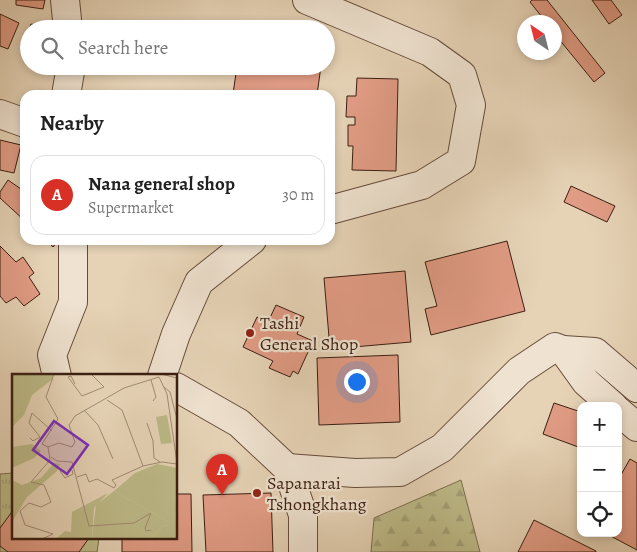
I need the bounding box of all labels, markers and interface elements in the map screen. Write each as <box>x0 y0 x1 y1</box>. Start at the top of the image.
north arrow <box>517 15 562 60</box>
search box <box>20 20 335 75</box>
icon: search <box>38 34 66 62</box>
text: Search here <box>78 35 168 61</box>
text: Nearby <box>40 109 103 137</box>
text: Nana general shop <box>88 171 235 197</box>
text: A <box>52 184 62 206</box>
text: 30 m <box>282 184 314 206</box>
text: Supermarket <box>88 197 174 219</box>
place label: Tashi General Shop <box>260 311 358 356</box>
marker: Tashi General Shop <box>244 327 256 339</box>
your location <box>344 369 370 395</box>
inset map <box>12 374 178 540</box>
map controls <box>577 402 622 537</box>
button: + <box>577 402 622 447</box>
button: − <box>577 447 622 492</box>
pin: A <box>206 454 238 495</box>
place label: Sapanarai Tshongkhang <box>267 471 367 516</box>
marker: Sapanarai Tshongkhang <box>251 487 263 499</box>
button: locate <box>577 492 622 537</box>

